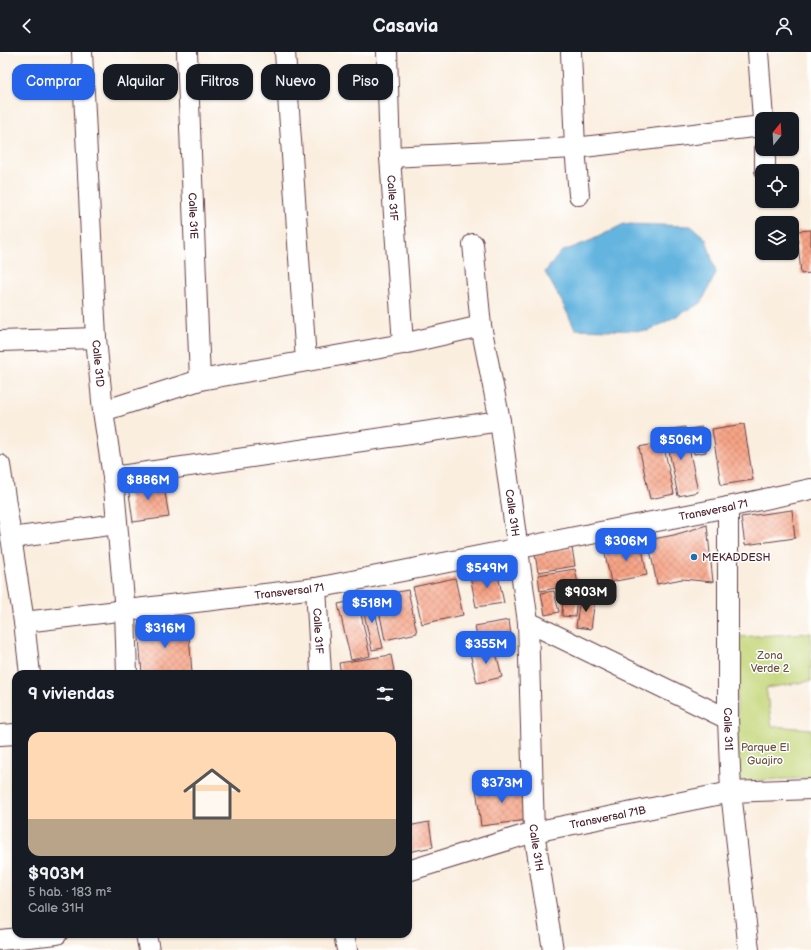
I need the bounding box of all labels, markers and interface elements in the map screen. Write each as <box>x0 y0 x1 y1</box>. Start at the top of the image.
icon: back <box>16 15 38 37</box>
icon: person <box>773 15 795 37</box>
text: Casavia <box>373 16 438 37</box>
chip: Comprar <box>12 64 95 100</box>
chip: Alquilar <box>103 64 178 100</box>
chip: Filtros <box>186 64 253 100</box>
chip: Nuevo <box>261 64 330 100</box>
chip: Piso <box>338 64 393 100</box>
north arrow <box>755 112 799 156</box>
map controls <box>755 112 799 260</box>
button: locate <box>755 164 799 208</box>
street label: Calle 31F <box>385 174 401 222</box>
street label: Calle 31E <box>186 192 201 239</box>
button: layers <box>755 216 799 260</box>
street label: Calle 31D <box>90 339 107 388</box>
pin: $506M <box>653 427 709 461</box>
text: $506M <box>659 432 703 448</box>
pin: $886M <box>120 467 176 501</box>
text: $886M <box>126 472 170 488</box>
street label: Calle 31H <box>503 488 523 537</box>
street label: Transversal 71 <box>678 496 749 523</box>
pin: $306M <box>598 528 654 562</box>
text: $306M <box>604 533 648 549</box>
place label: MEKADDESH <box>702 551 771 564</box>
marker: MEKADDESH <box>689 552 699 562</box>
pin: $549M <box>459 555 515 589</box>
text: $549M <box>466 560 508 576</box>
pin: $903M <box>558 579 614 613</box>
street label: Transversal 71 <box>254 580 325 602</box>
text: $903M <box>564 584 608 600</box>
pin: $518M <box>344 590 400 624</box>
text: $518M <box>352 595 392 611</box>
street label: Calle 31F <box>311 608 326 655</box>
pin: $316M <box>137 615 193 649</box>
text: $316M <box>145 620 185 636</box>
pin: $355M <box>458 631 514 665</box>
text: $355M <box>465 636 507 652</box>
park label: Zona Verde 2 <box>751 649 790 675</box>
icon: filters <box>374 683 396 705</box>
text: 9 viviendas <box>28 684 114 704</box>
street label: Calle 31I <box>722 708 736 751</box>
park label: Parque El Guajiro <box>741 741 789 767</box>
icon: home <box>176 758 248 830</box>
pin: $373M <box>474 770 530 804</box>
text: $373M <box>481 775 523 791</box>
street label: Transversal 71B <box>568 803 647 831</box>
street label: Calle 31H <box>527 824 547 872</box>
text: $903M <box>28 864 84 884</box>
text: 5 hab. · 183 m² <box>28 884 112 900</box>
text: Calle 31H <box>28 900 84 916</box>

